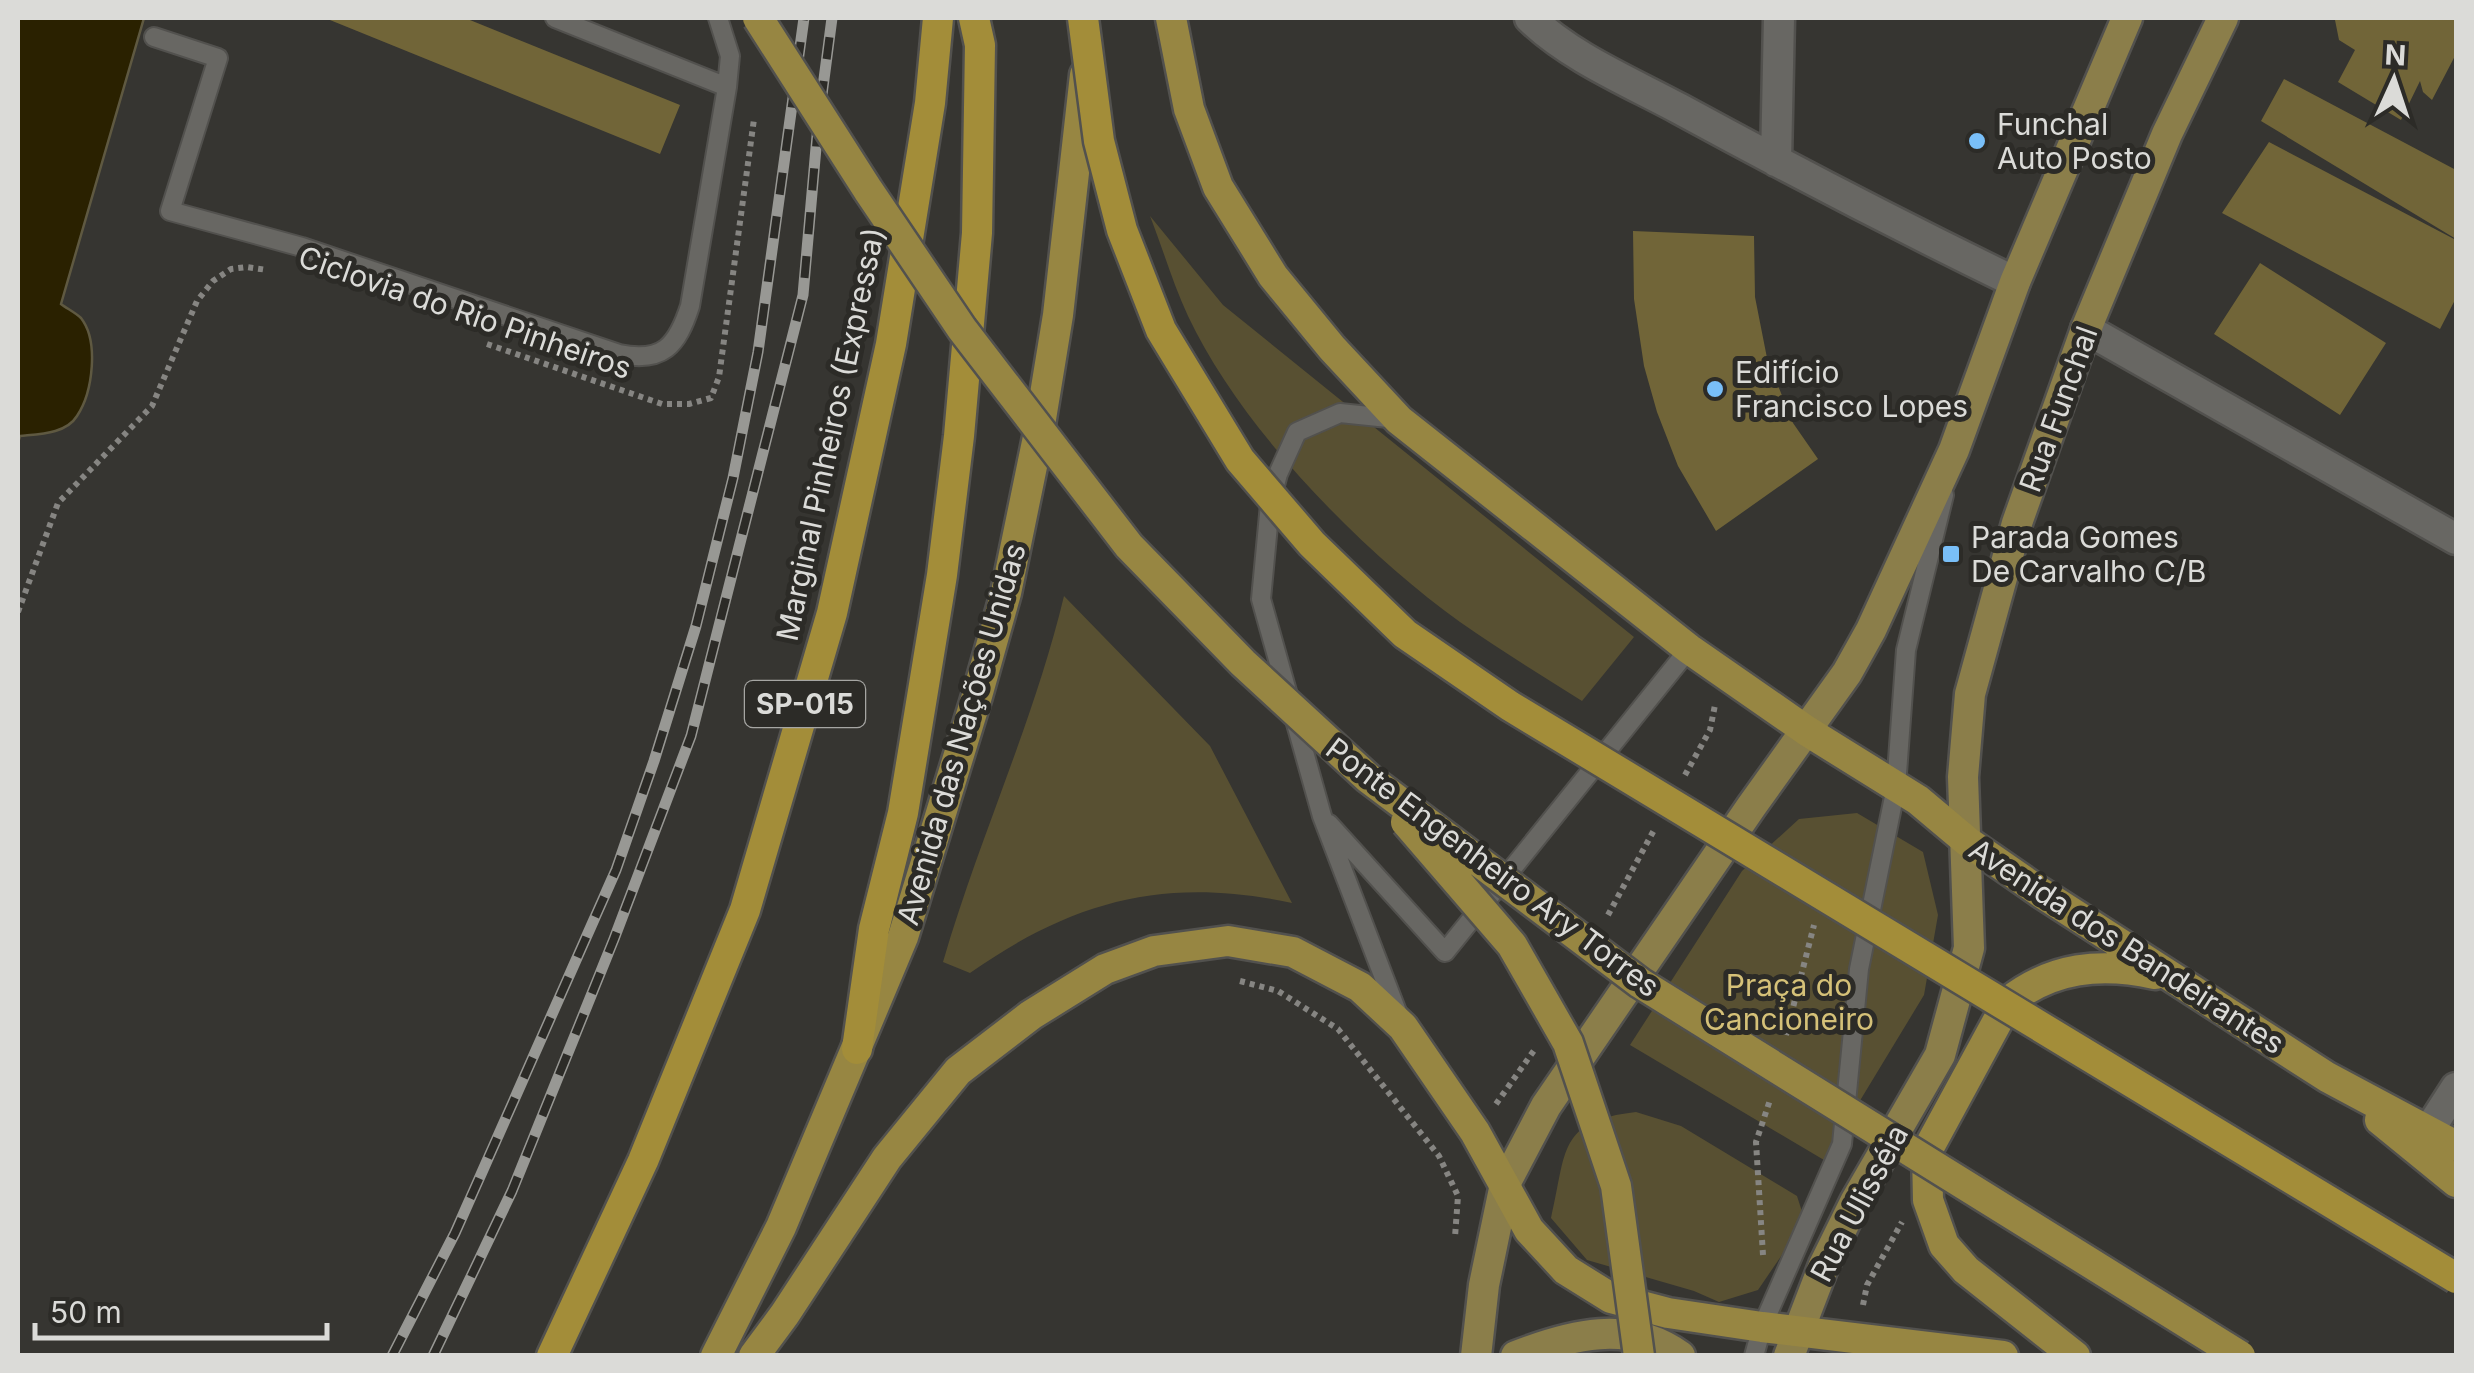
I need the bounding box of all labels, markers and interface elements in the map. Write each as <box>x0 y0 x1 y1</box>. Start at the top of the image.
north arrow <box>2344 30 2444 130</box>
text: N <box>2384 37 2407 73</box>
place label: Funchal Auto Posto <box>1997 106 2152 176</box>
marker: Funchal Auto Posto <box>1966 130 1988 152</box>
street label: Marginal Pinheiros (Expressa) <box>769 224 891 644</box>
street label: Ciclovia do Rio Pinheiros <box>294 238 636 386</box>
street label: Rua Funchal <box>2011 321 2105 497</box>
place label: Edifício Francisco Lopes <box>1735 354 1968 424</box>
marker: Edifício Francisco Lopes <box>1704 378 1726 400</box>
place label: Parada Gomes De Carvalho C/B <box>1971 519 2206 589</box>
street label: Avenida das Nações Unidas <box>889 539 1033 929</box>
marker: Parada Gomes De Carvalho C/B <box>1940 543 1962 565</box>
road number: SP-015 <box>745 681 865 727</box>
street label: Ponte Engenheiro Ary Torres <box>1319 730 1667 1004</box>
street label: Avenida dos Bandeirantes <box>1963 831 2291 1061</box>
park label: Praça do Cancioneiro <box>1704 967 1874 1037</box>
street label: Rua Ulisséia <box>1803 1118 1915 1288</box>
scale bar <box>35 1278 328 1340</box>
text: 50 m <box>50 1294 122 1330</box>

